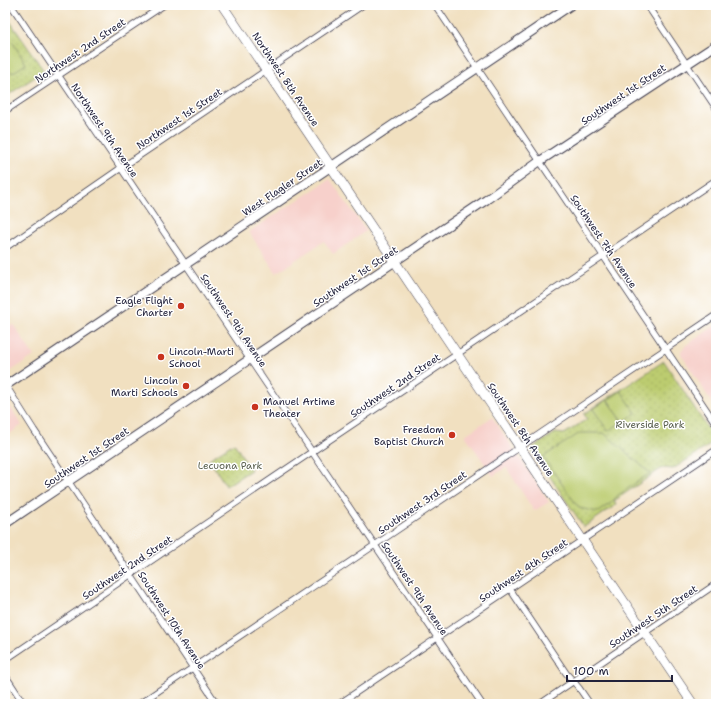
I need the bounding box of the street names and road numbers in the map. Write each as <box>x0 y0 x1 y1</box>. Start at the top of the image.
street label: Northwest 2nd Street <box>32 15 128 86</box>
street label: Northwest 8th Avenue <box>249 30 322 129</box>
street label: Southwest 1st Street <box>578 61 668 128</box>
street label: Northwest 9th Avenue <box>68 81 141 180</box>
street label: Northwest 1st Street <box>134 85 225 152</box>
street label: West Flagler Street <box>240 156 325 219</box>
street label: Southwest 7th Avenue <box>567 192 640 291</box>
street label: Southwest 1st Street <box>310 243 400 310</box>
street label: Southwest 9th Avenue <box>197 271 270 370</box>
street label: Southwest 2nd Street <box>348 350 443 420</box>
street label: Southwest 8th Avenue <box>484 380 557 479</box>
street label: Southwest 1st Street <box>41 424 131 491</box>
street label: Southwest 3rd Street <box>375 468 469 537</box>
street label: Southwest 2nd Street <box>80 532 175 602</box>
street label: Southwest 4th Street <box>476 536 570 605</box>
street label: Southwest 9th Avenue <box>378 539 451 638</box>
street label: Southwest 10th Avenue <box>135 569 208 672</box>
street label: Southwest 5th Street <box>607 582 700 651</box>

